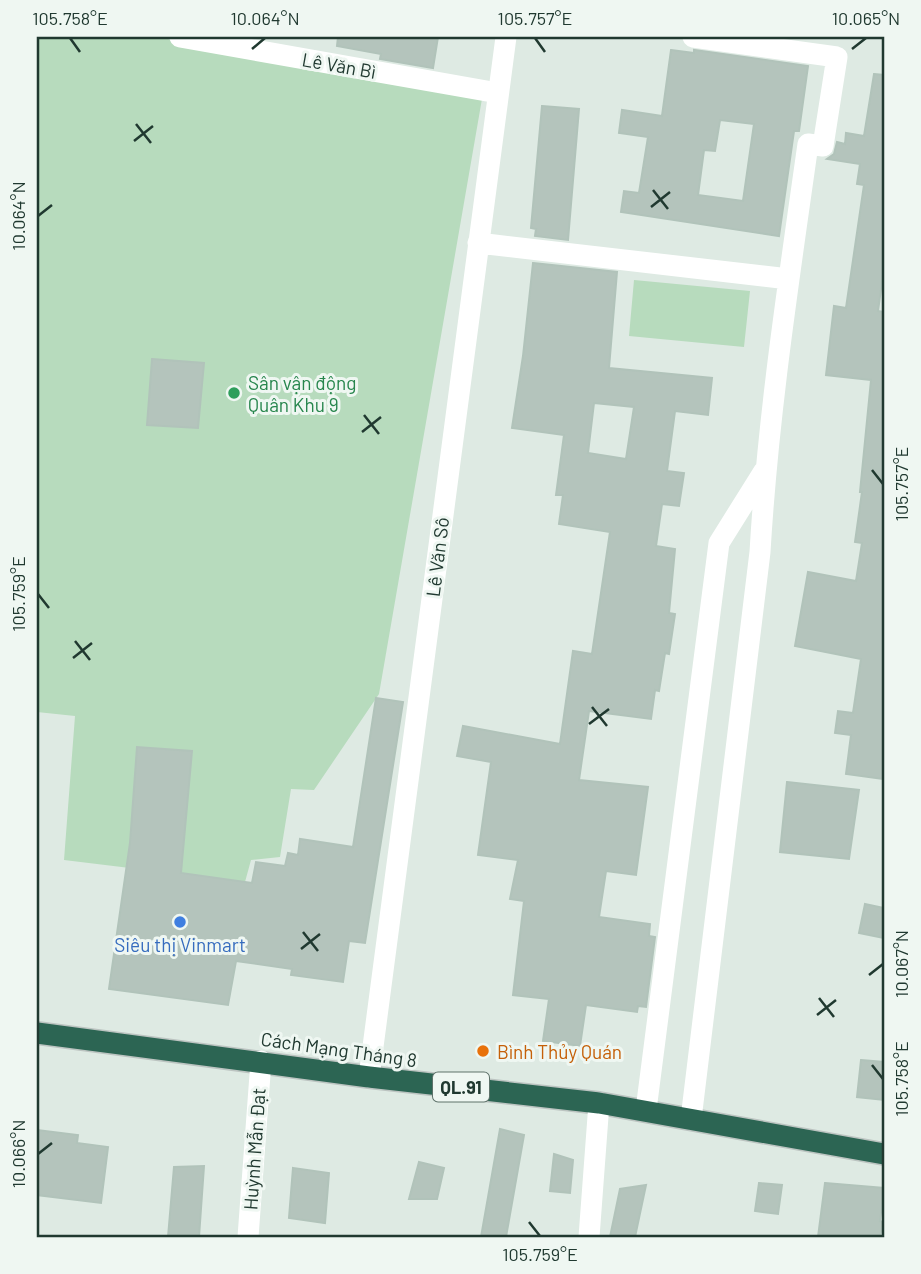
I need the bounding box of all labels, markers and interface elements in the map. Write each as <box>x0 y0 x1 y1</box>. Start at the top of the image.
text: 105.758°E <box>32 7 108 29</box>
text: 10.064°N <box>230 7 300 29</box>
text: 105.757°E <box>498 7 572 29</box>
text: 10.065°N <box>832 7 900 29</box>
street label: Lê Văn Bì <box>300 47 378 83</box>
text: 10.064°N <box>7 181 29 251</box>
place label: Sân vận động Quân Khu 9 <box>248 371 356 416</box>
marker: Sân vận động Quân Khu 9 <box>226 385 242 401</box>
text: 105.757°E <box>890 447 912 521</box>
street label: Lê Văn Sô <box>421 516 453 598</box>
text: 105.759°E <box>7 556 29 632</box>
marker: Siêu thị Vinmart <box>172 914 188 930</box>
text: 10.067°N <box>890 930 912 998</box>
place label: Siêu thị Vinmart <box>114 933 246 956</box>
street label: Cách Mạng Tháng 8 <box>260 1027 418 1071</box>
place label: Bình Thủy Quán <box>497 1040 622 1063</box>
text: 105.758°E <box>890 1041 912 1117</box>
marker: Bình Thủy Quán <box>475 1043 491 1059</box>
road number: QL.91 <box>433 1072 489 1102</box>
street label: Huỳnh Mẫn Đạt <box>238 1087 270 1211</box>
text: 10.066°N <box>7 1120 29 1188</box>
text: 105.759°E <box>502 1243 578 1265</box>

